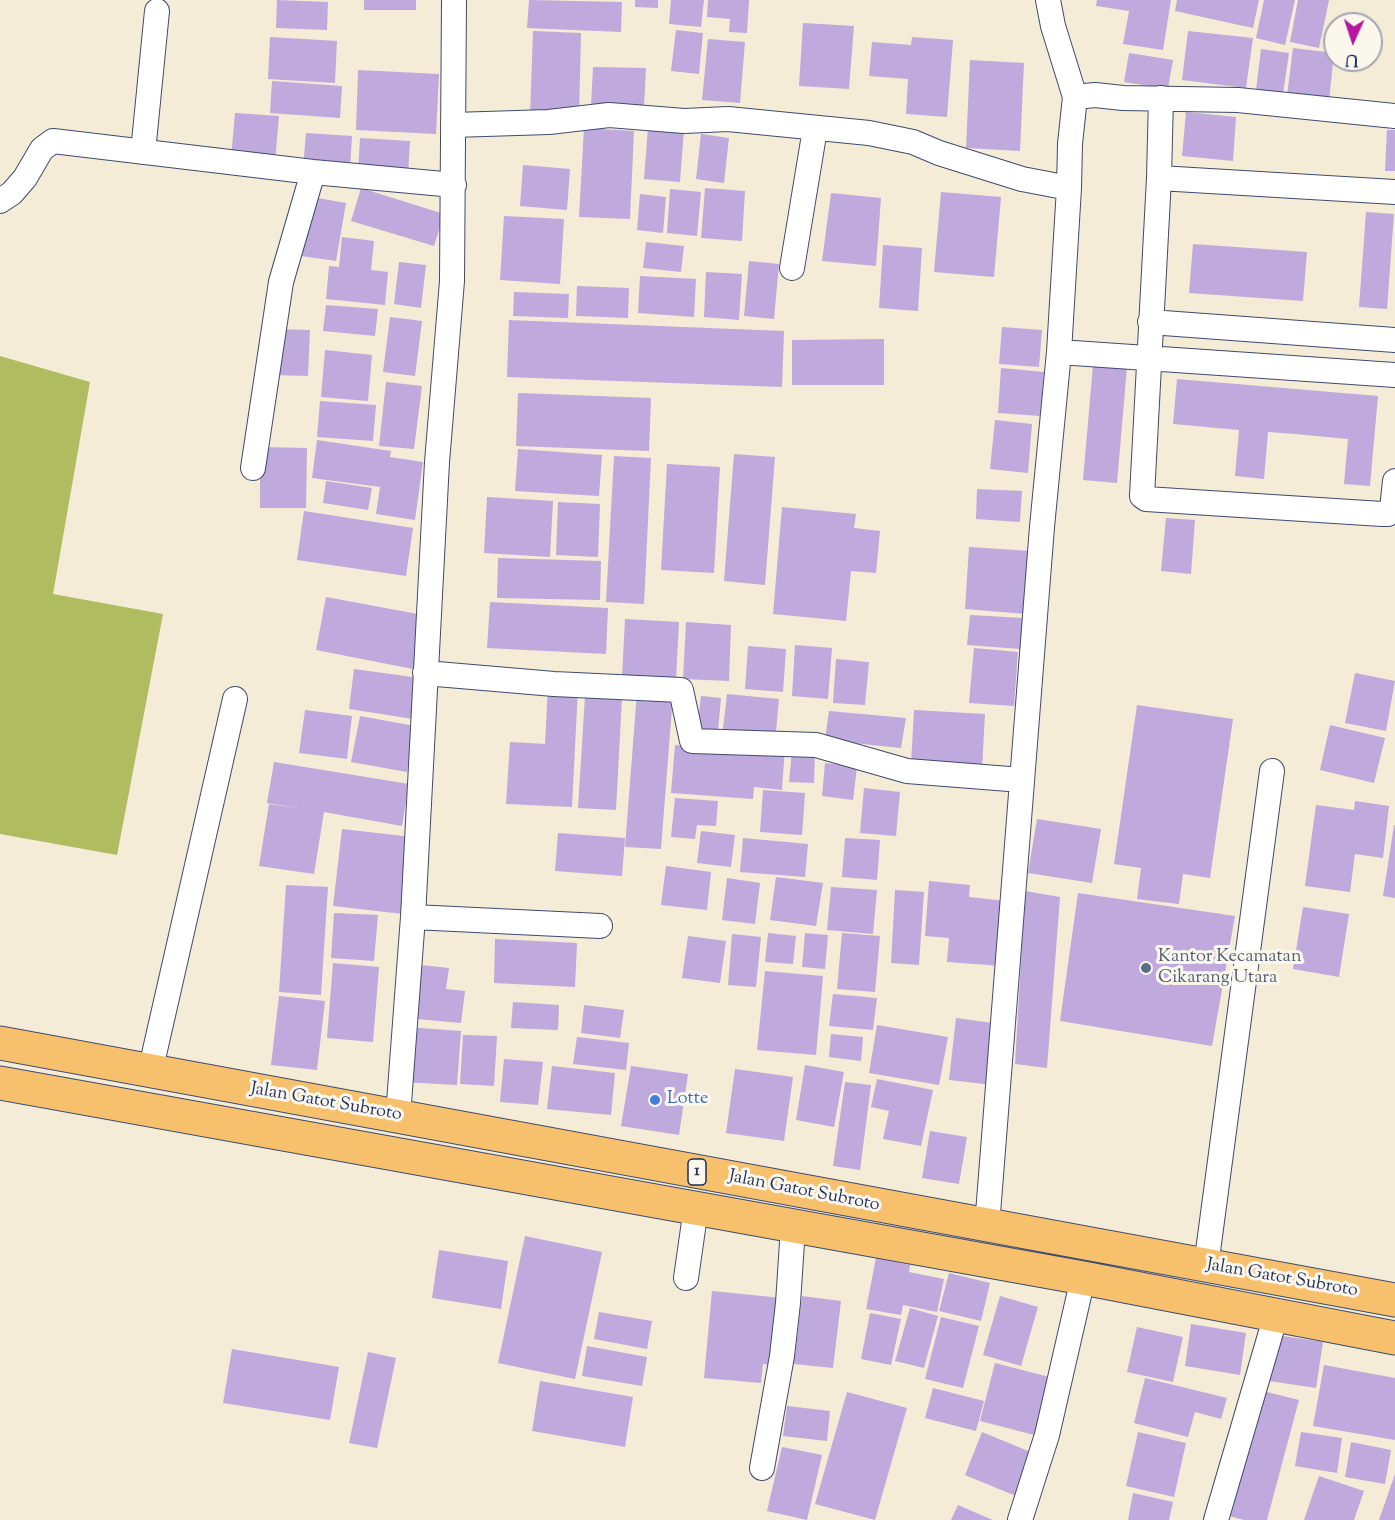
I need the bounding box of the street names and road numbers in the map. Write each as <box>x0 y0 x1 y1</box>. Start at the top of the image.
street label: Jalan Gatot Subroto <box>249 1079 403 1127</box>
road number: 1 <box>688 1159 706 1185</box>
street label: Jalan Gatot Subroto <box>727 1167 881 1217</box>
street label: Jalan Gatot Subroto <box>1205 1255 1359 1303</box>

